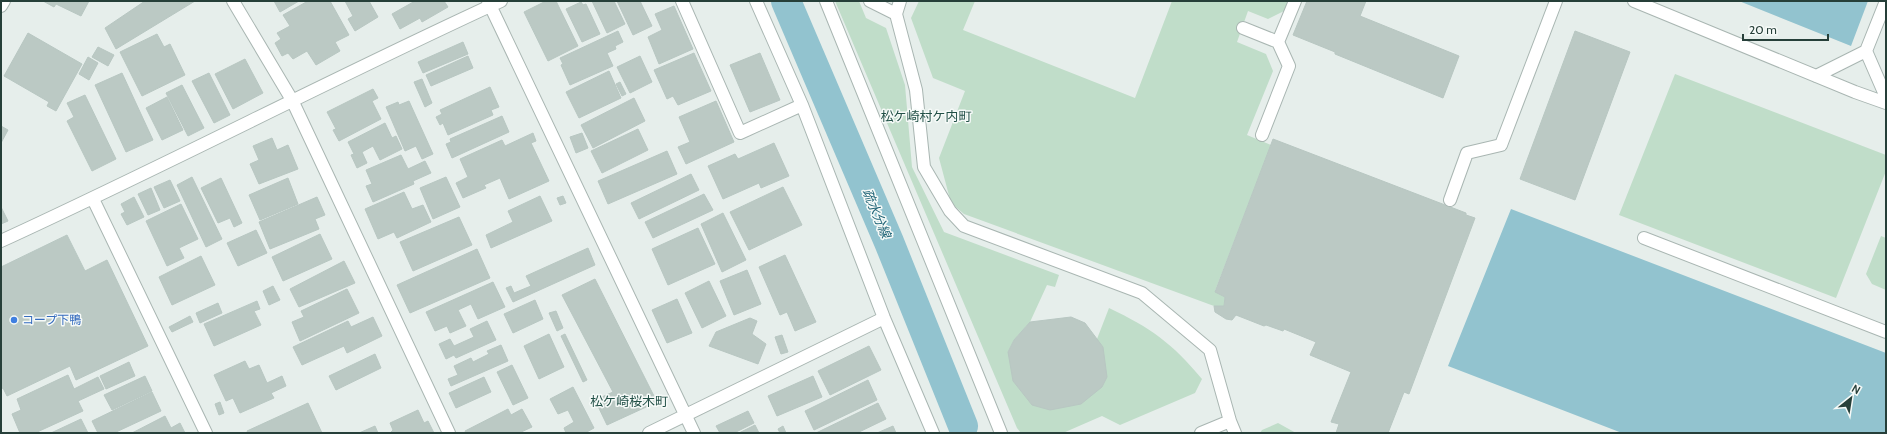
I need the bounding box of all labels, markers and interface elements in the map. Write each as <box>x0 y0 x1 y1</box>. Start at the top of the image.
scale bar <box>1743 16 1828 42</box>
text: 20 m <box>1749 22 1777 37</box>
district label: 松ケ崎村ケ内町 <box>880 108 972 124</box>
water label: 疏水分線 <box>859 186 895 242</box>
place label: コープ下鴨 <box>22 312 81 327</box>
marker: コープ下鴨 <box>9 315 19 325</box>
north arrow <box>1831 378 1871 418</box>
text: N <box>1849 381 1863 397</box>
district label: 松ケ崎桜木町 <box>590 393 668 409</box>

